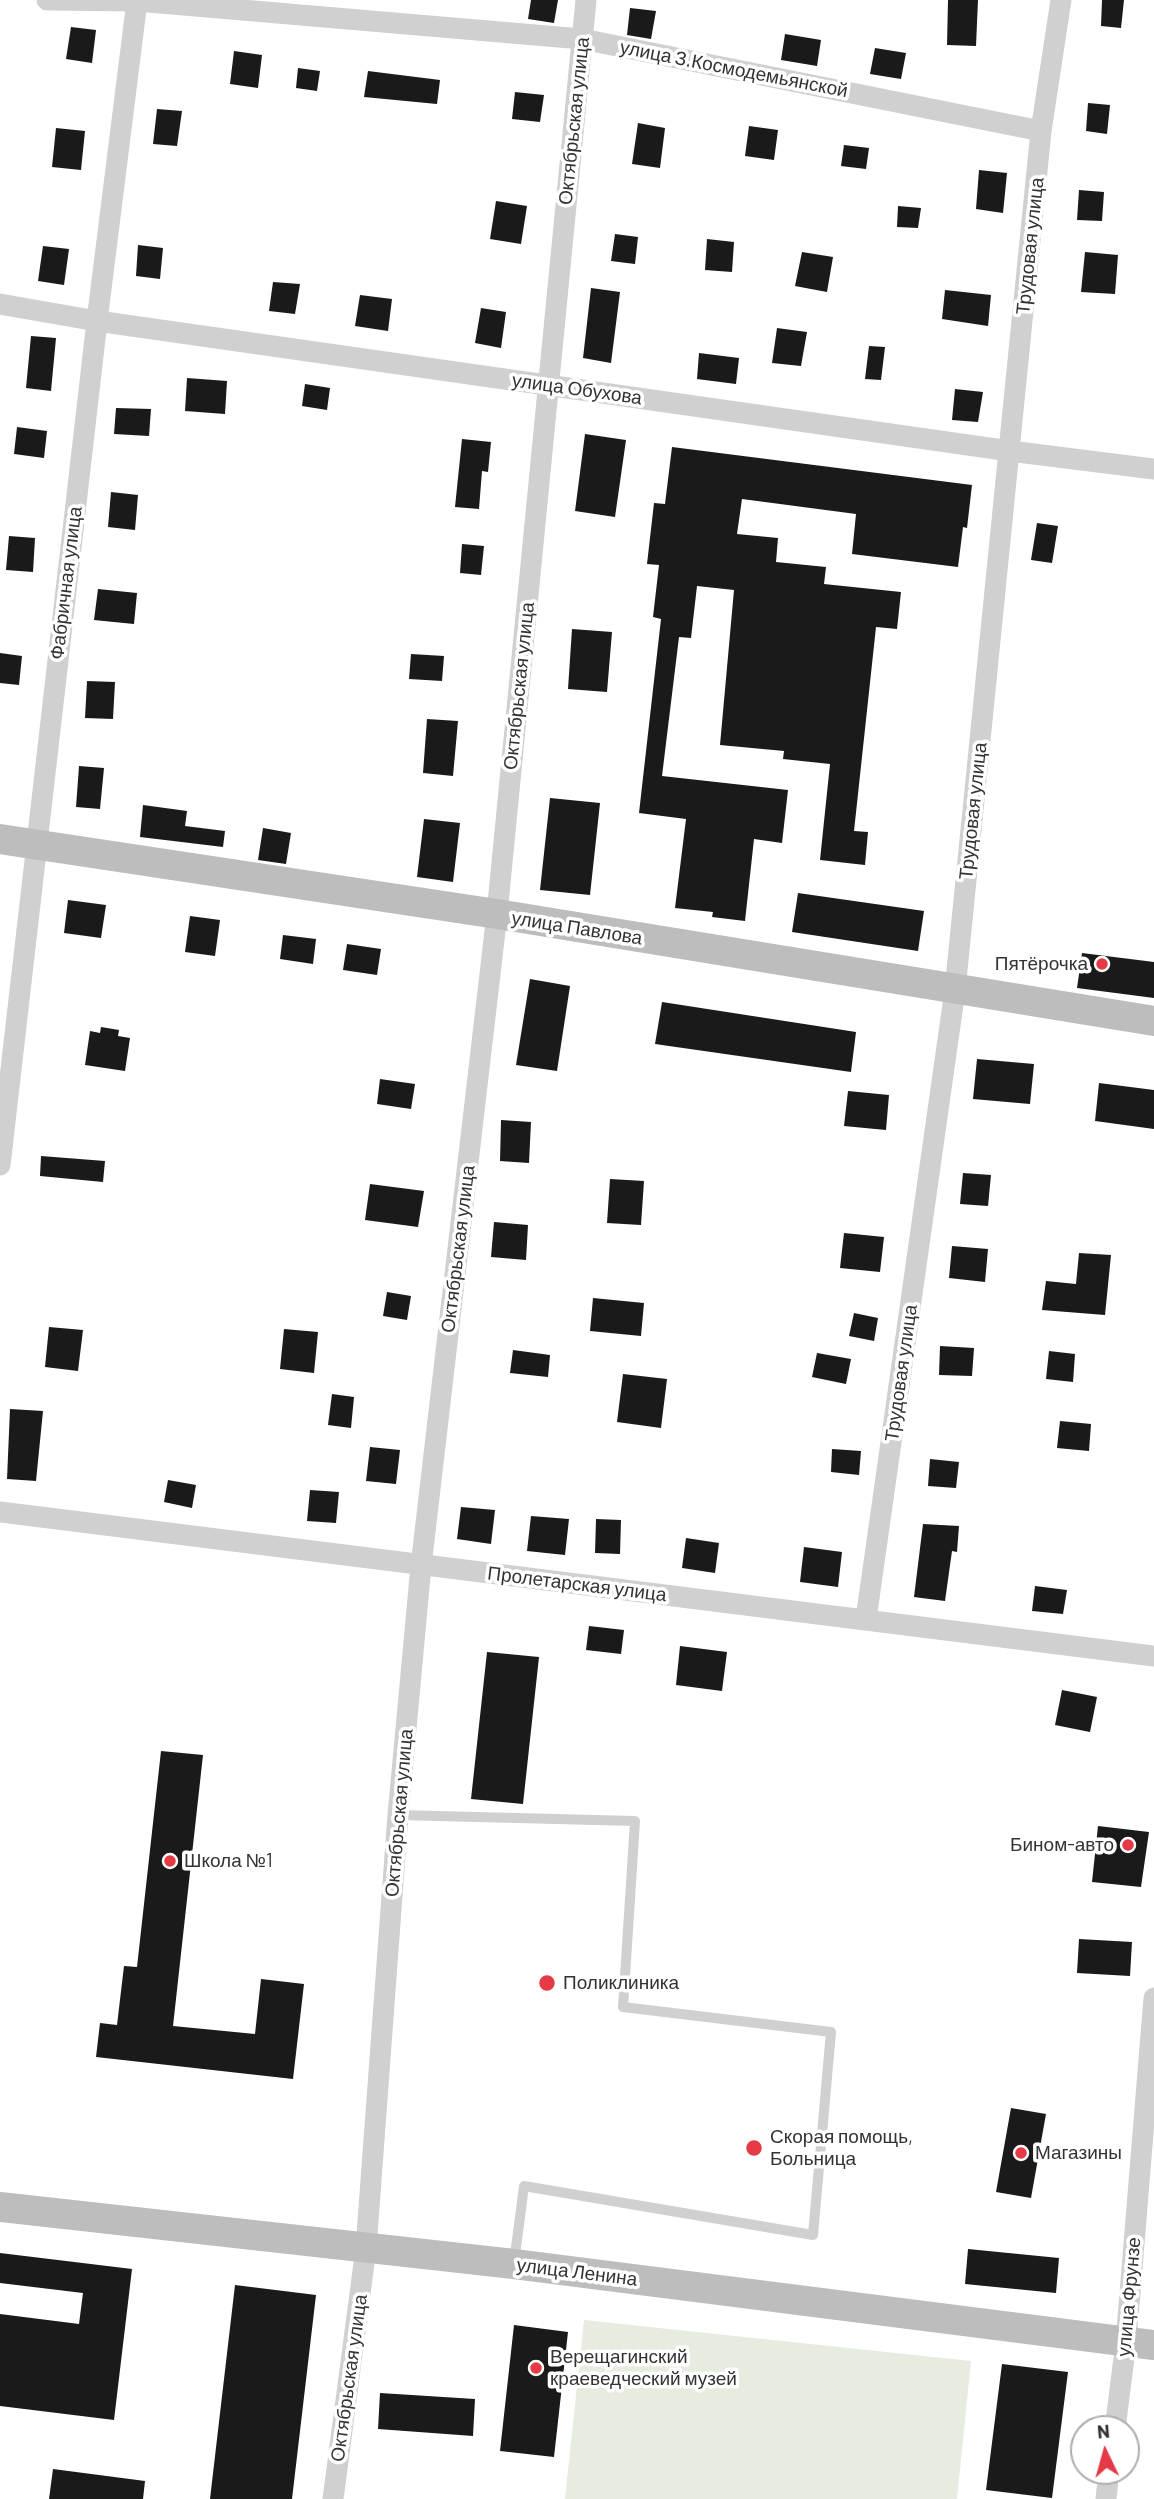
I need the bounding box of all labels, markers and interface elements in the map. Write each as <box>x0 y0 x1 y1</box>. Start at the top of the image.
street label: Октябрьская улица <box>554 36 594 206</box>
street label: улица З.Космодемьянской <box>618 36 850 102</box>
street label: Трудовая улица <box>1011 176 1049 316</box>
street label: улица Обухова <box>511 369 643 409</box>
street label: Фабричная улица <box>45 505 87 661</box>
street label: Октябрьская улица <box>499 601 539 771</box>
street label: Трудовая улица <box>954 741 992 881</box>
street label: улица Павлова <box>510 906 644 950</box>
place label: Пятёрочка <box>995 953 1088 975</box>
marker: Пятёрочка <box>1094 956 1110 972</box>
street label: Октябрьская улица <box>436 1164 480 1334</box>
street label: Трудовая улица <box>880 1303 922 1443</box>
street label: Пролетарская улица <box>486 1562 668 1606</box>
street label: Октябрьская улица <box>380 1728 418 1898</box>
place label: Бином-авто <box>1010 1834 1114 1856</box>
marker: Бином-авто <box>1120 1837 1136 1853</box>
place label: Школа №1 <box>184 1850 273 1872</box>
marker: Школа №1 <box>162 1853 178 1869</box>
place label: Поликлиника <box>563 1972 679 1994</box>
marker: Поликлиника <box>537 1973 557 1993</box>
place label: Скорая помощь, Больница <box>770 2126 913 2170</box>
marker: Скорая помощь, Больница <box>744 2138 764 2158</box>
place label: Магазины <box>1035 2142 1122 2164</box>
marker: Магазины <box>1013 2145 1029 2161</box>
street label: улица Фрунзе <box>1112 2236 1146 2358</box>
street label: улица Ленина <box>515 2253 639 2291</box>
street label: Октябрьская улица <box>326 2293 372 2463</box>
place label: Верещагинский краеведческий музей <box>550 2346 737 2390</box>
marker: Верещагинский краеведческий музей <box>528 2360 544 2376</box>
north arrow <box>1070 2415 1140 2485</box>
text: N <box>1096 2419 1111 2443</box>

